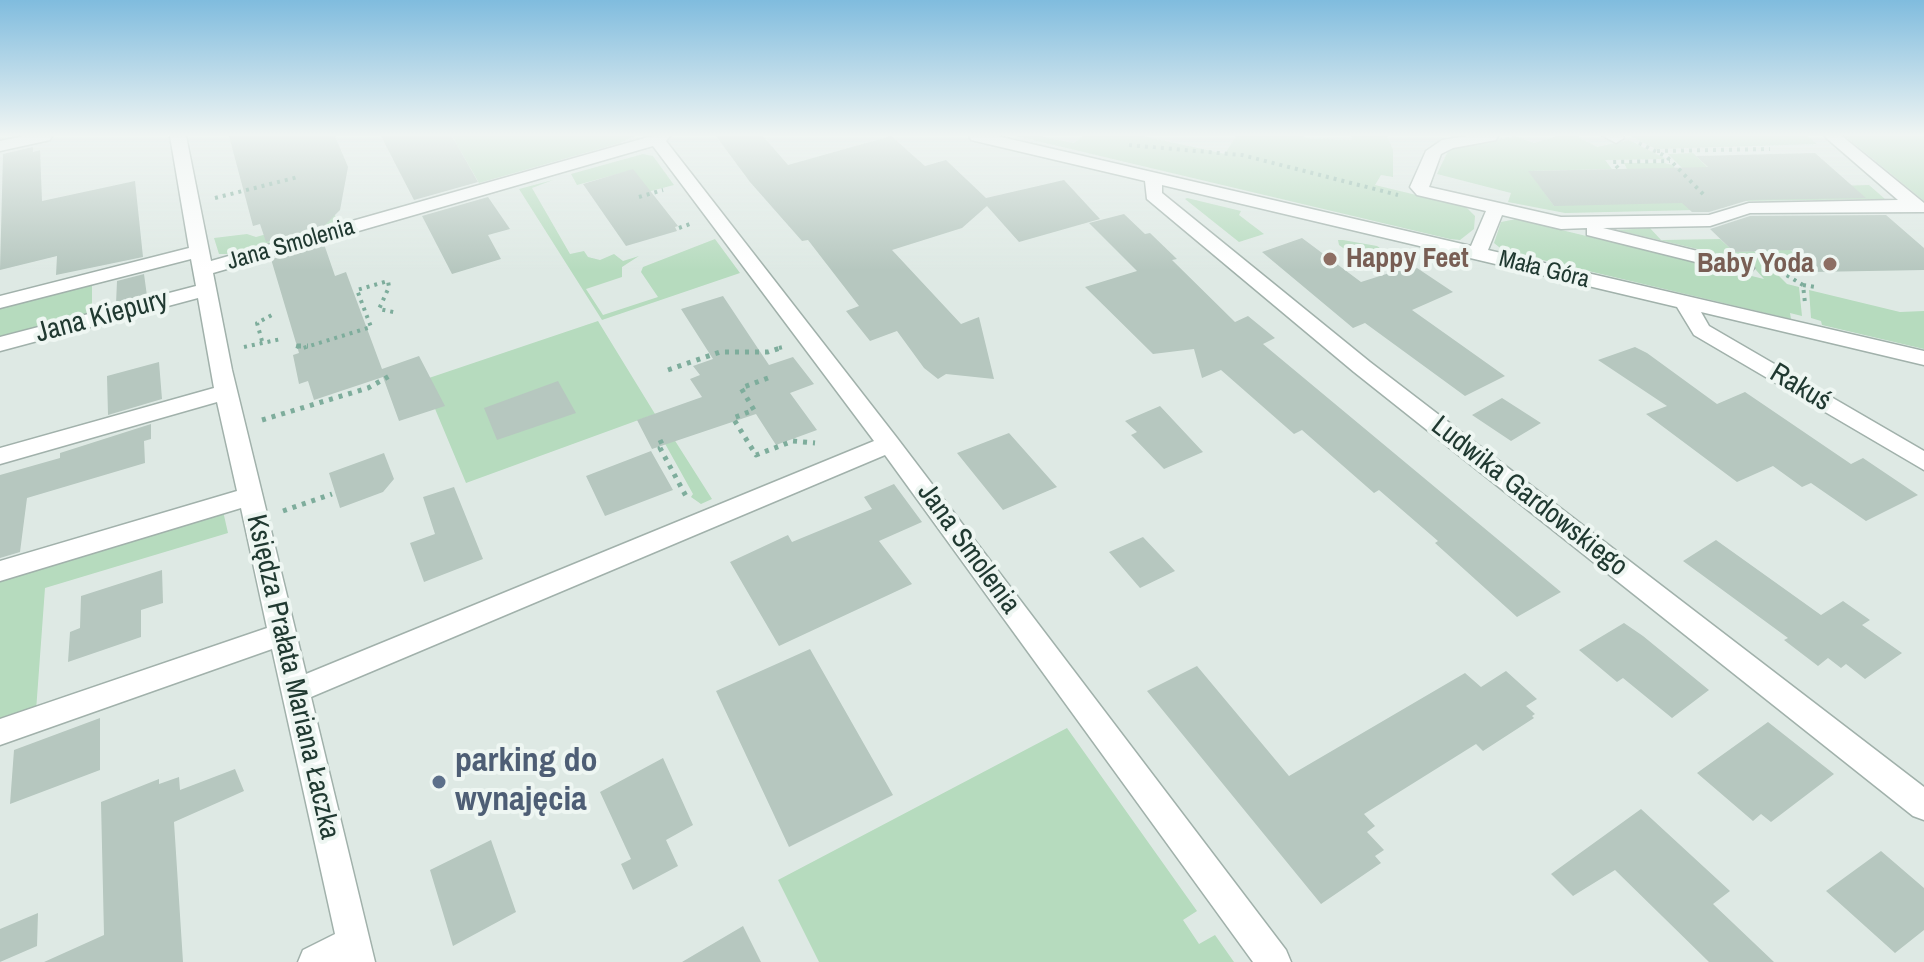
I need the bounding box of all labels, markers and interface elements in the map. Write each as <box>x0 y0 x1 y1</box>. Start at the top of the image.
street label: Jana Smolenia <box>224 213 358 277</box>
place label: Happy Feet <box>1346 242 1469 276</box>
street label: Mała Góra <box>1496 245 1592 295</box>
place label: Baby Yoda <box>1697 247 1814 281</box>
marker: Happy Feet <box>1321 250 1339 268</box>
marker: Baby Yoda <box>1821 255 1839 273</box>
street label: Jana Kiepury <box>32 283 172 351</box>
street label: Rakuś <box>1763 357 1837 419</box>
street label: Ludwika Gardowskiego <box>1424 410 1634 584</box>
street label: Jana Smolenia <box>909 477 1027 621</box>
street label: Księdza Prałata Mariana Łaczka <box>238 512 346 842</box>
place label: parking do wynajęcia <box>455 742 598 822</box>
marker: parking do wynajęcia <box>430 773 448 791</box>

